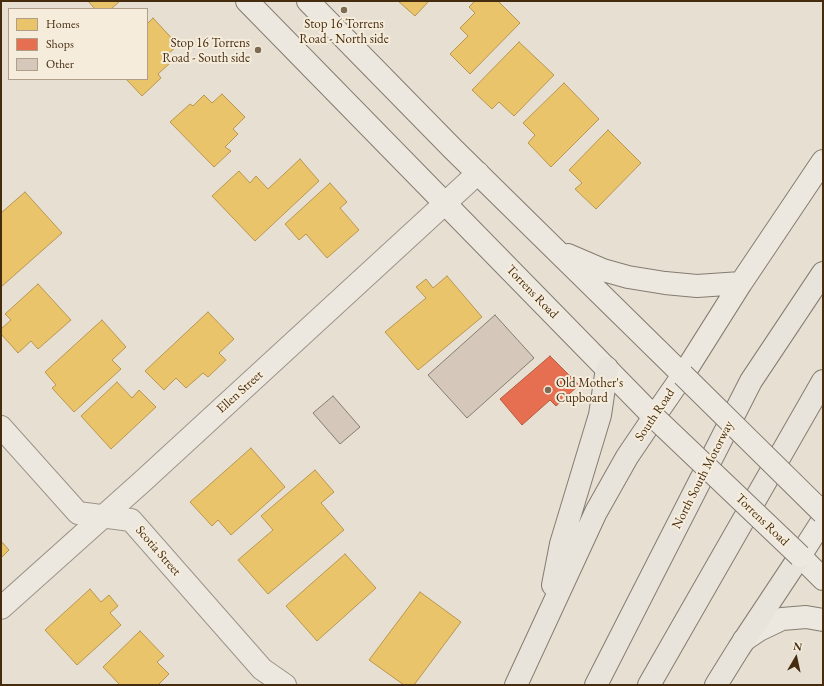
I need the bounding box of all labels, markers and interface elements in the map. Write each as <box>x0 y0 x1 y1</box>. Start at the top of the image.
marker: Stop 16 Torrens Road - North side <box>339 5 349 15</box>
legend <box>8 8 148 80</box>
text: Homes <box>46 16 80 32</box>
place label: Stop 16 Torrens Road - North side <box>299 16 389 47</box>
place label: Stop 16 Torrens Road - South side <box>162 35 250 66</box>
text: Shops <box>46 36 74 52</box>
marker: Stop 16 Torrens Road - South side <box>253 45 263 55</box>
text: Other <box>46 56 74 72</box>
street label: Torrens Road <box>503 262 561 322</box>
street label: Ellen Street <box>214 367 266 417</box>
place label: Old Mother's Cupboard <box>556 375 623 406</box>
marker: Old Mother's Cupboard <box>543 385 553 395</box>
street label: South Road <box>632 386 678 444</box>
street label: North South Motorway <box>669 418 737 532</box>
street label: Torrens Road <box>732 491 792 549</box>
street label: Scotia Street <box>132 523 184 579</box>
north arrow <box>776 638 816 678</box>
text: N <box>792 639 803 654</box>

